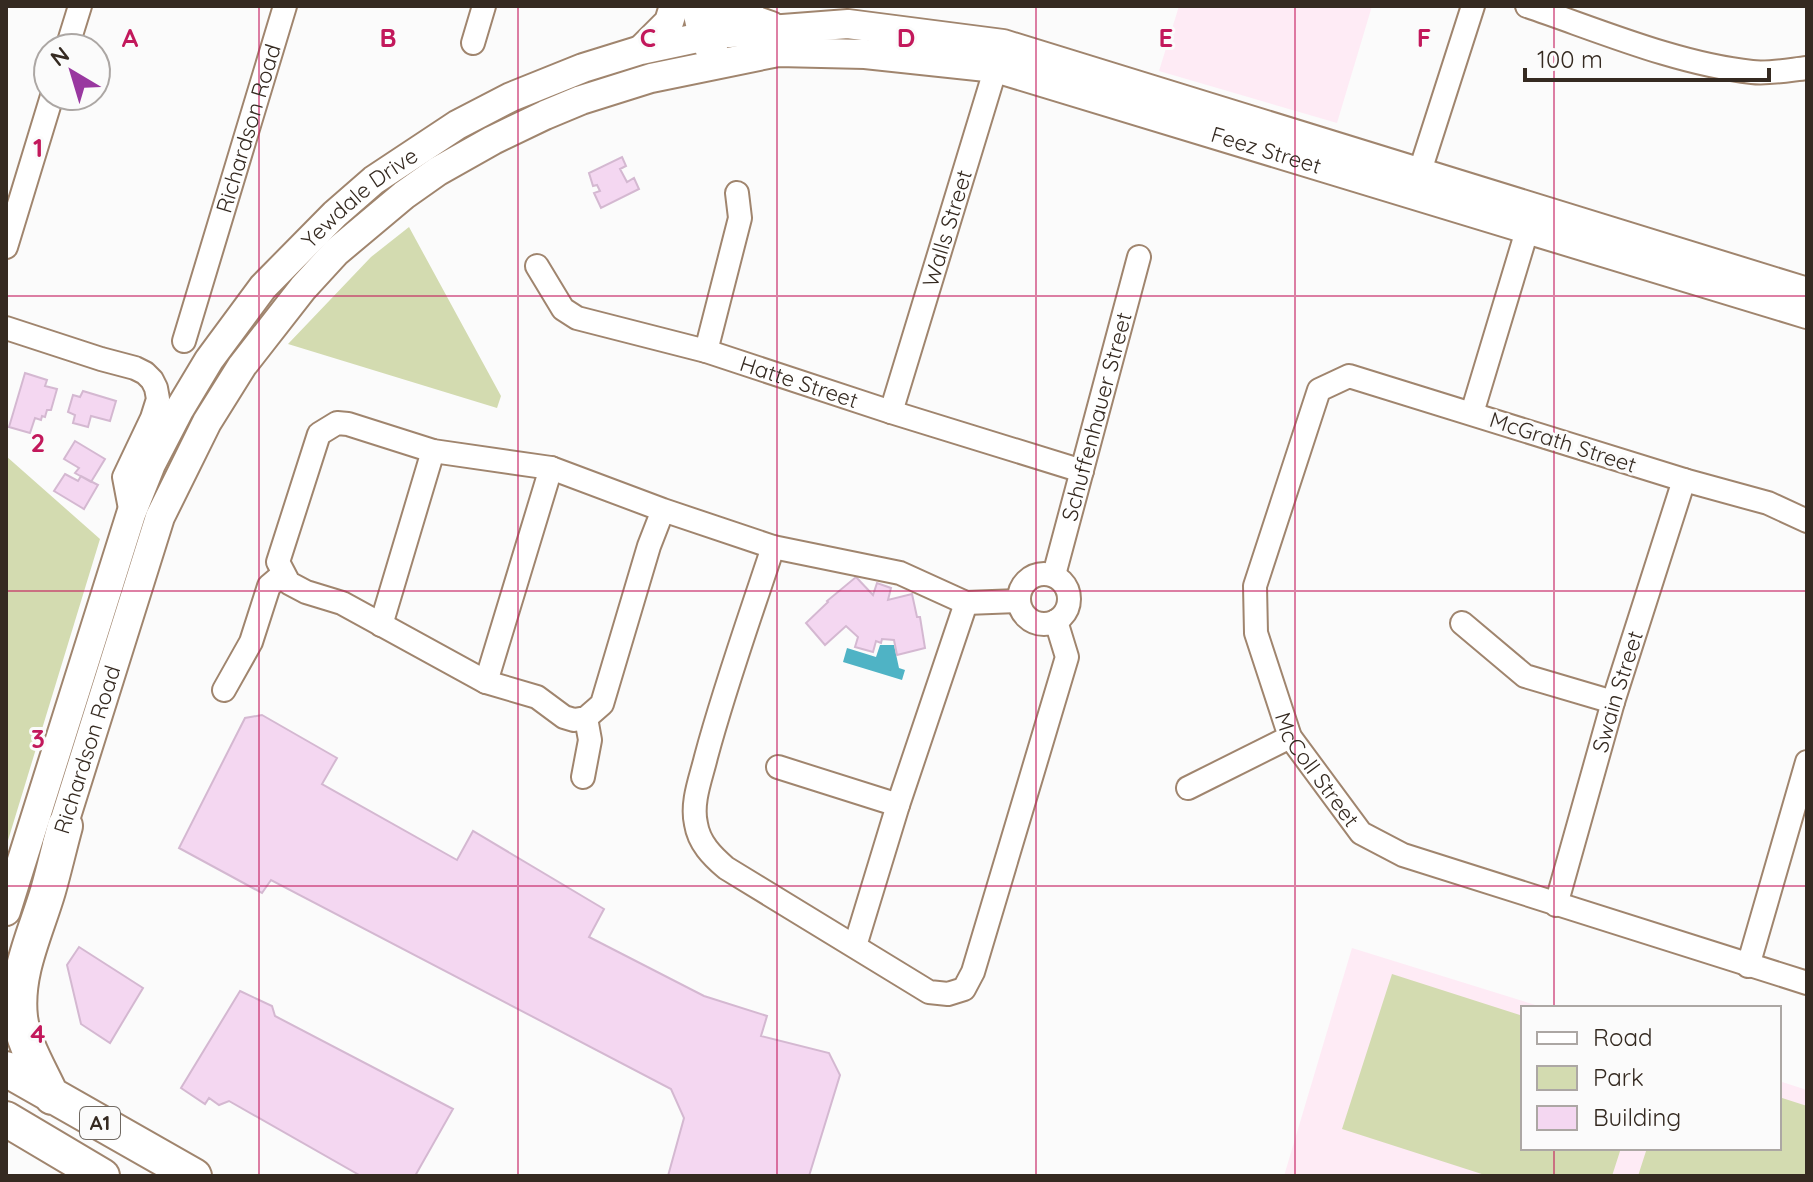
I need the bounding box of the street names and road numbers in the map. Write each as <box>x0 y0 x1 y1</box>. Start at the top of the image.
street label: Richardson Road <box>209 41 287 216</box>
street label: Feez Street <box>1208 120 1325 180</box>
street label: Yewdale Drive <box>295 141 423 254</box>
street label: Walls Street <box>916 166 978 290</box>
street label: Schuffenhauer Street <box>1055 309 1138 524</box>
street label: Hatte Street <box>736 349 862 414</box>
street label: McGrath Street <box>1486 405 1640 479</box>
street label: Swain Street <box>1586 627 1649 756</box>
street label: Richardson Road <box>47 662 127 837</box>
street label: McColl Street <box>1269 709 1366 832</box>
road number: A1 <box>80 1107 120 1139</box>

